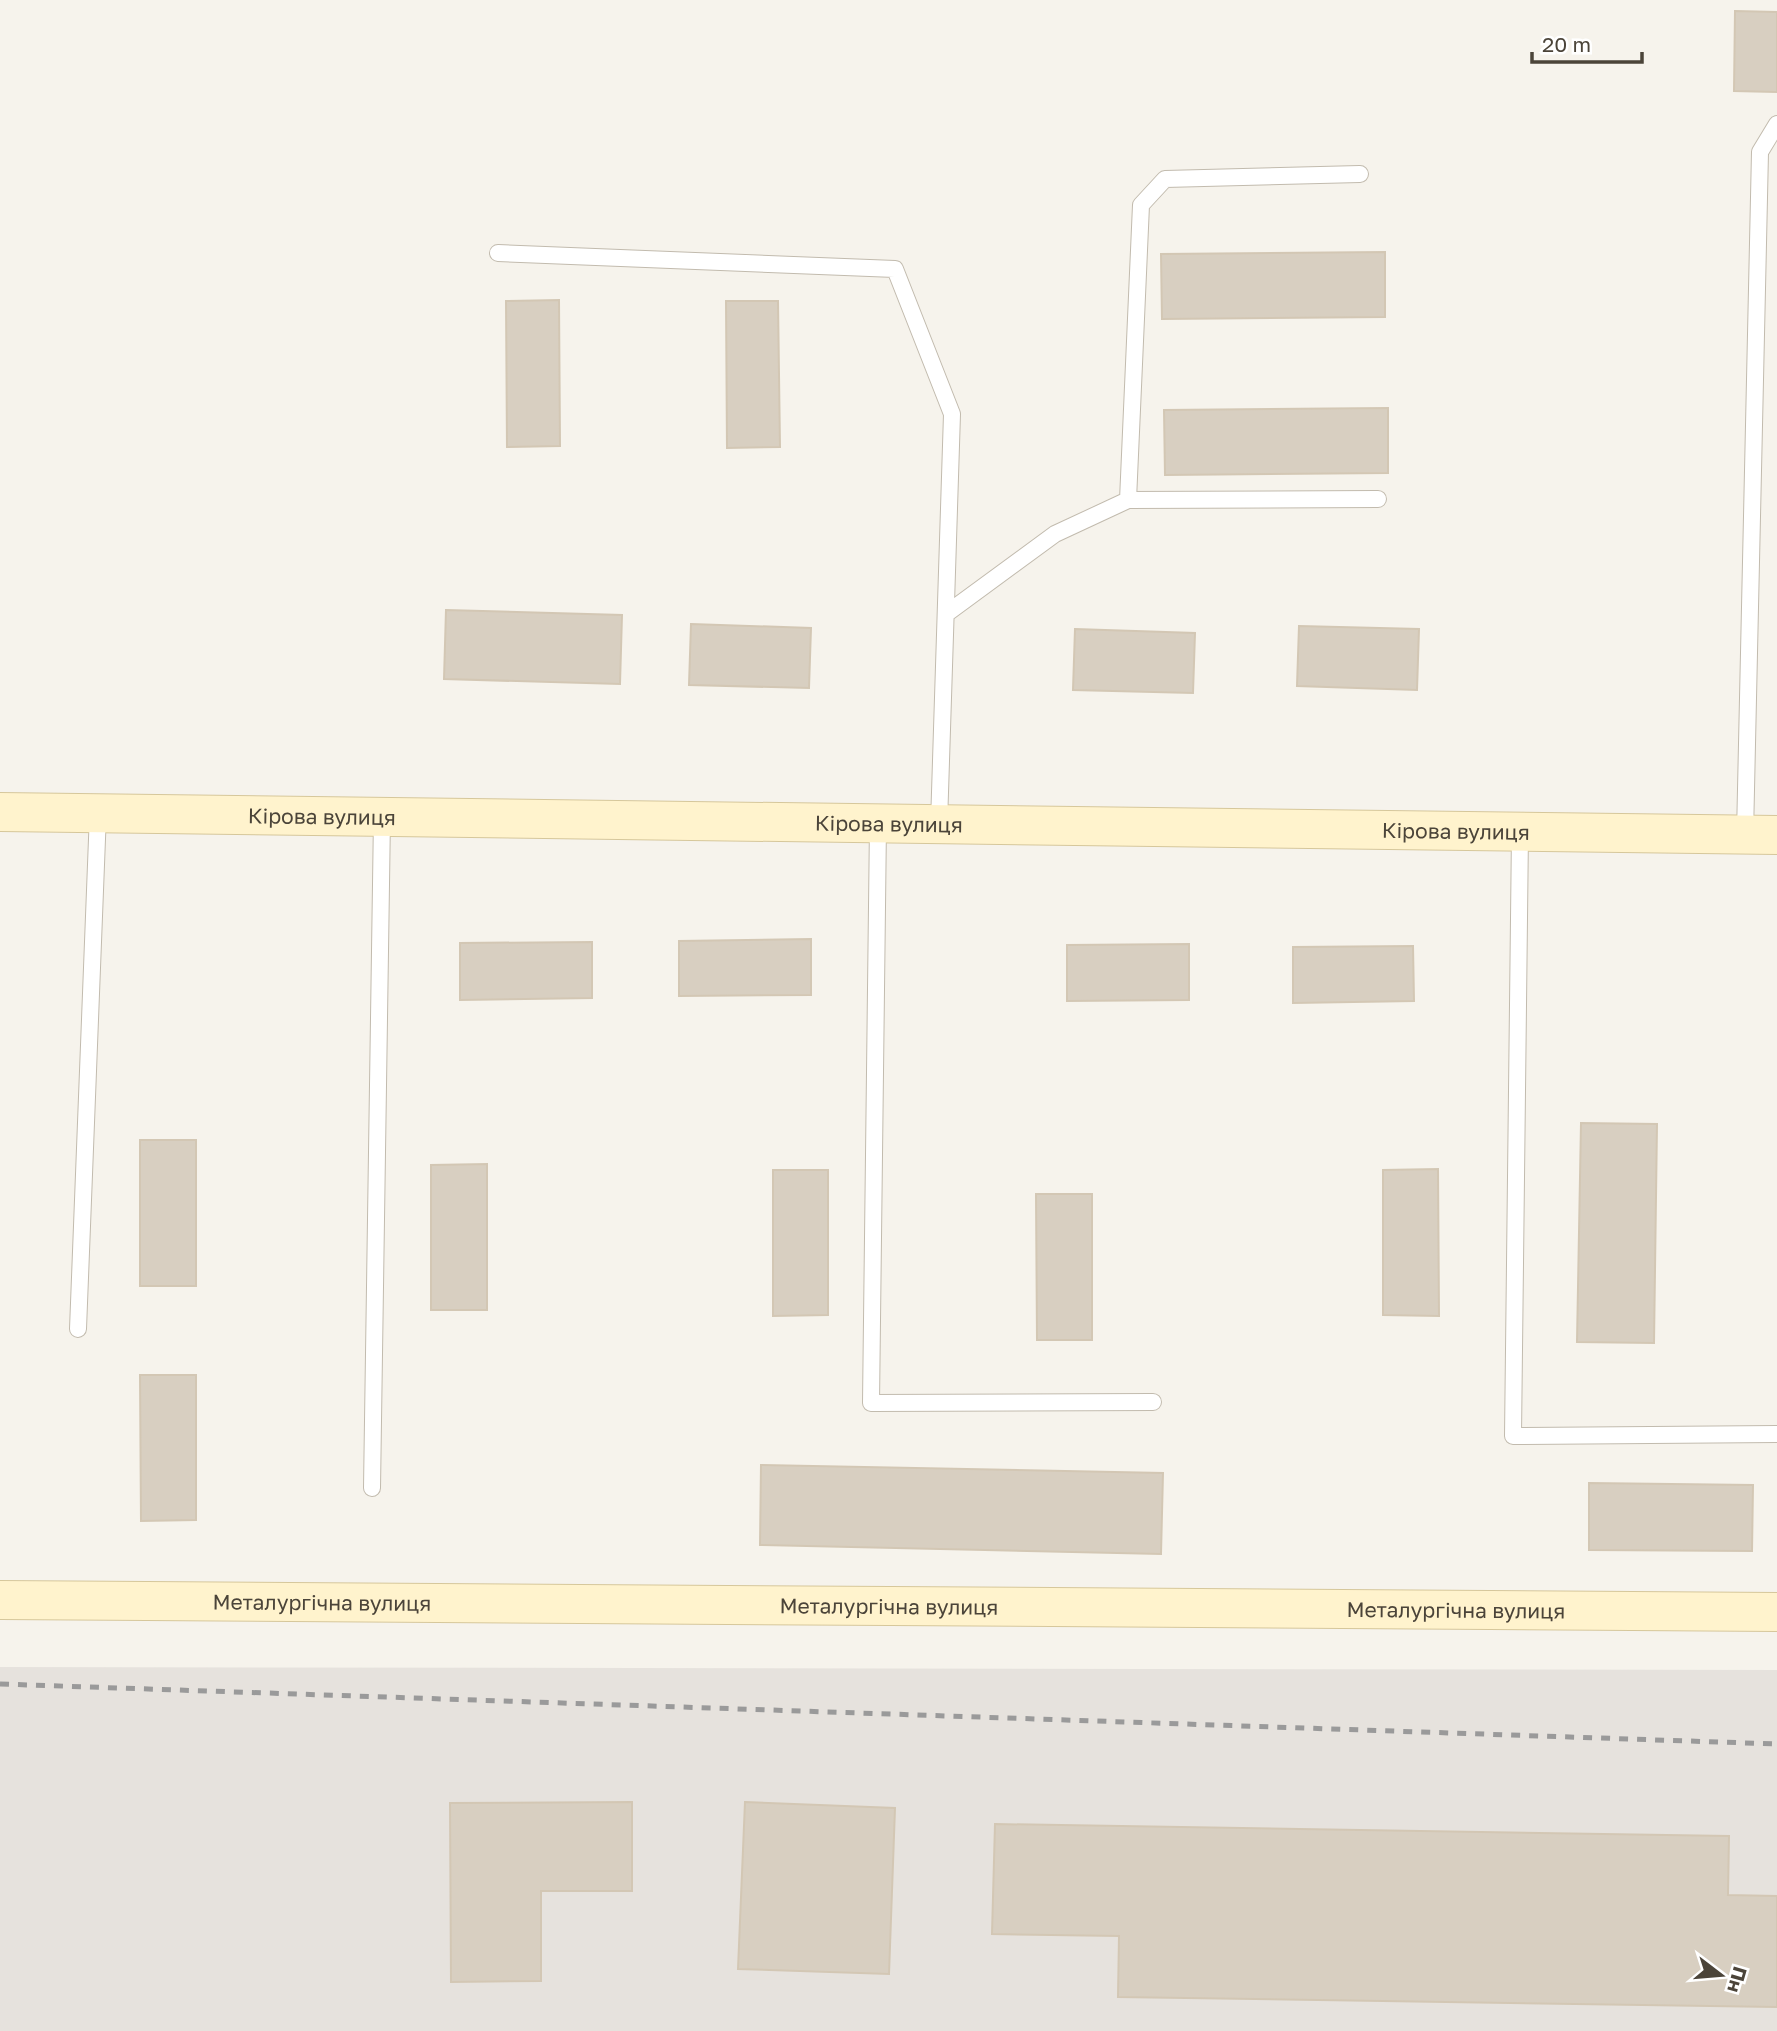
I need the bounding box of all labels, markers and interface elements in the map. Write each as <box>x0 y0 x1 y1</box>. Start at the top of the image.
scale bar <box>1532 21 1642 65</box>
text: 20 m <box>1542 31 1591 57</box>
street label: Кірова вулиця <box>248 802 396 830</box>
street label: Кірова вулиця <box>815 810 963 837</box>
street label: Кірова вулиця <box>1382 817 1530 845</box>
street label: Металургічна вулиця <box>213 1588 431 1616</box>
street label: Металургічна вулиця <box>779 1592 998 1620</box>
street label: Металургічна вулиця <box>1346 1596 1565 1624</box>
north arrow <box>1686 1940 1756 2010</box>
text: Пн <box>1723 1964 1752 1995</box>

